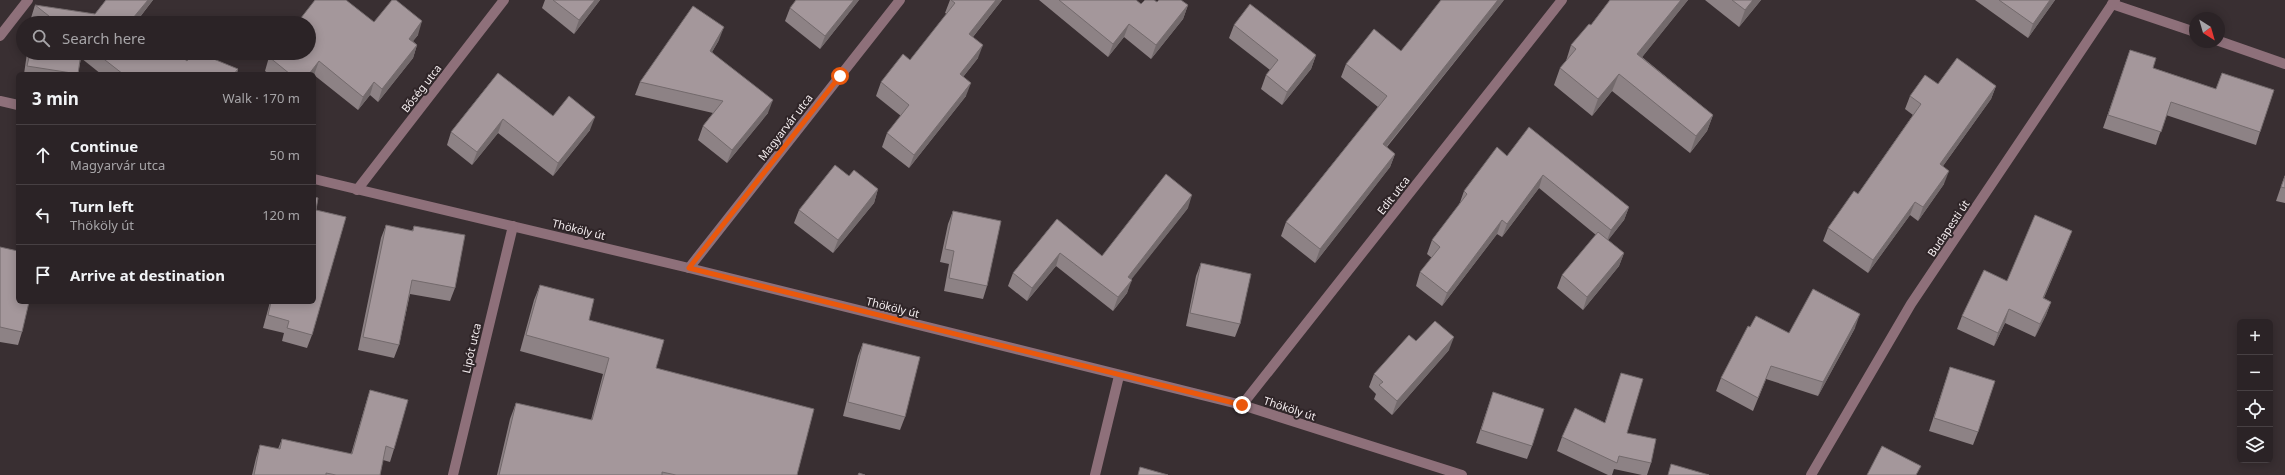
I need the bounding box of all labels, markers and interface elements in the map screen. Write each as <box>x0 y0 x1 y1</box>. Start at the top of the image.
north arrow <box>2189 12 2225 48</box>
search box <box>16 16 316 60</box>
icon: search <box>30 27 52 49</box>
text: Search here <box>62 28 145 48</box>
street label: Bőség utca <box>398 61 444 115</box>
route start <box>831 67 849 85</box>
text: 3 min <box>32 87 79 110</box>
text: Walk · 170 m <box>222 89 300 107</box>
street label: Magyarvár utca <box>754 91 816 163</box>
text: Continue <box>70 136 138 156</box>
icon: ahead <box>32 144 54 166</box>
text: 50 m <box>270 146 300 164</box>
text: Magyarvár utca <box>70 156 165 174</box>
street label: Edit utca <box>1373 173 1413 217</box>
text: Turn left <box>70 196 134 216</box>
street label: Budapesti út <box>1923 197 1973 259</box>
icon: left <box>32 204 54 226</box>
text: 120 m <box>262 206 300 224</box>
street label: Thököly út <box>551 215 607 243</box>
text: Thököly út <box>70 216 134 234</box>
icon: arrive <box>32 264 54 286</box>
text: Arrive at destination <box>70 265 225 285</box>
street label: Thököly út <box>865 293 921 321</box>
map controls <box>2237 319 2273 463</box>
button: + <box>2237 319 2273 355</box>
street label: Lipót utca <box>458 321 484 375</box>
button: − <box>2237 355 2273 391</box>
button: locate <box>2237 391 2273 427</box>
street label: Thököly út <box>1262 392 1318 424</box>
route end <box>1233 396 1251 414</box>
button: layers <box>2237 427 2273 463</box>

